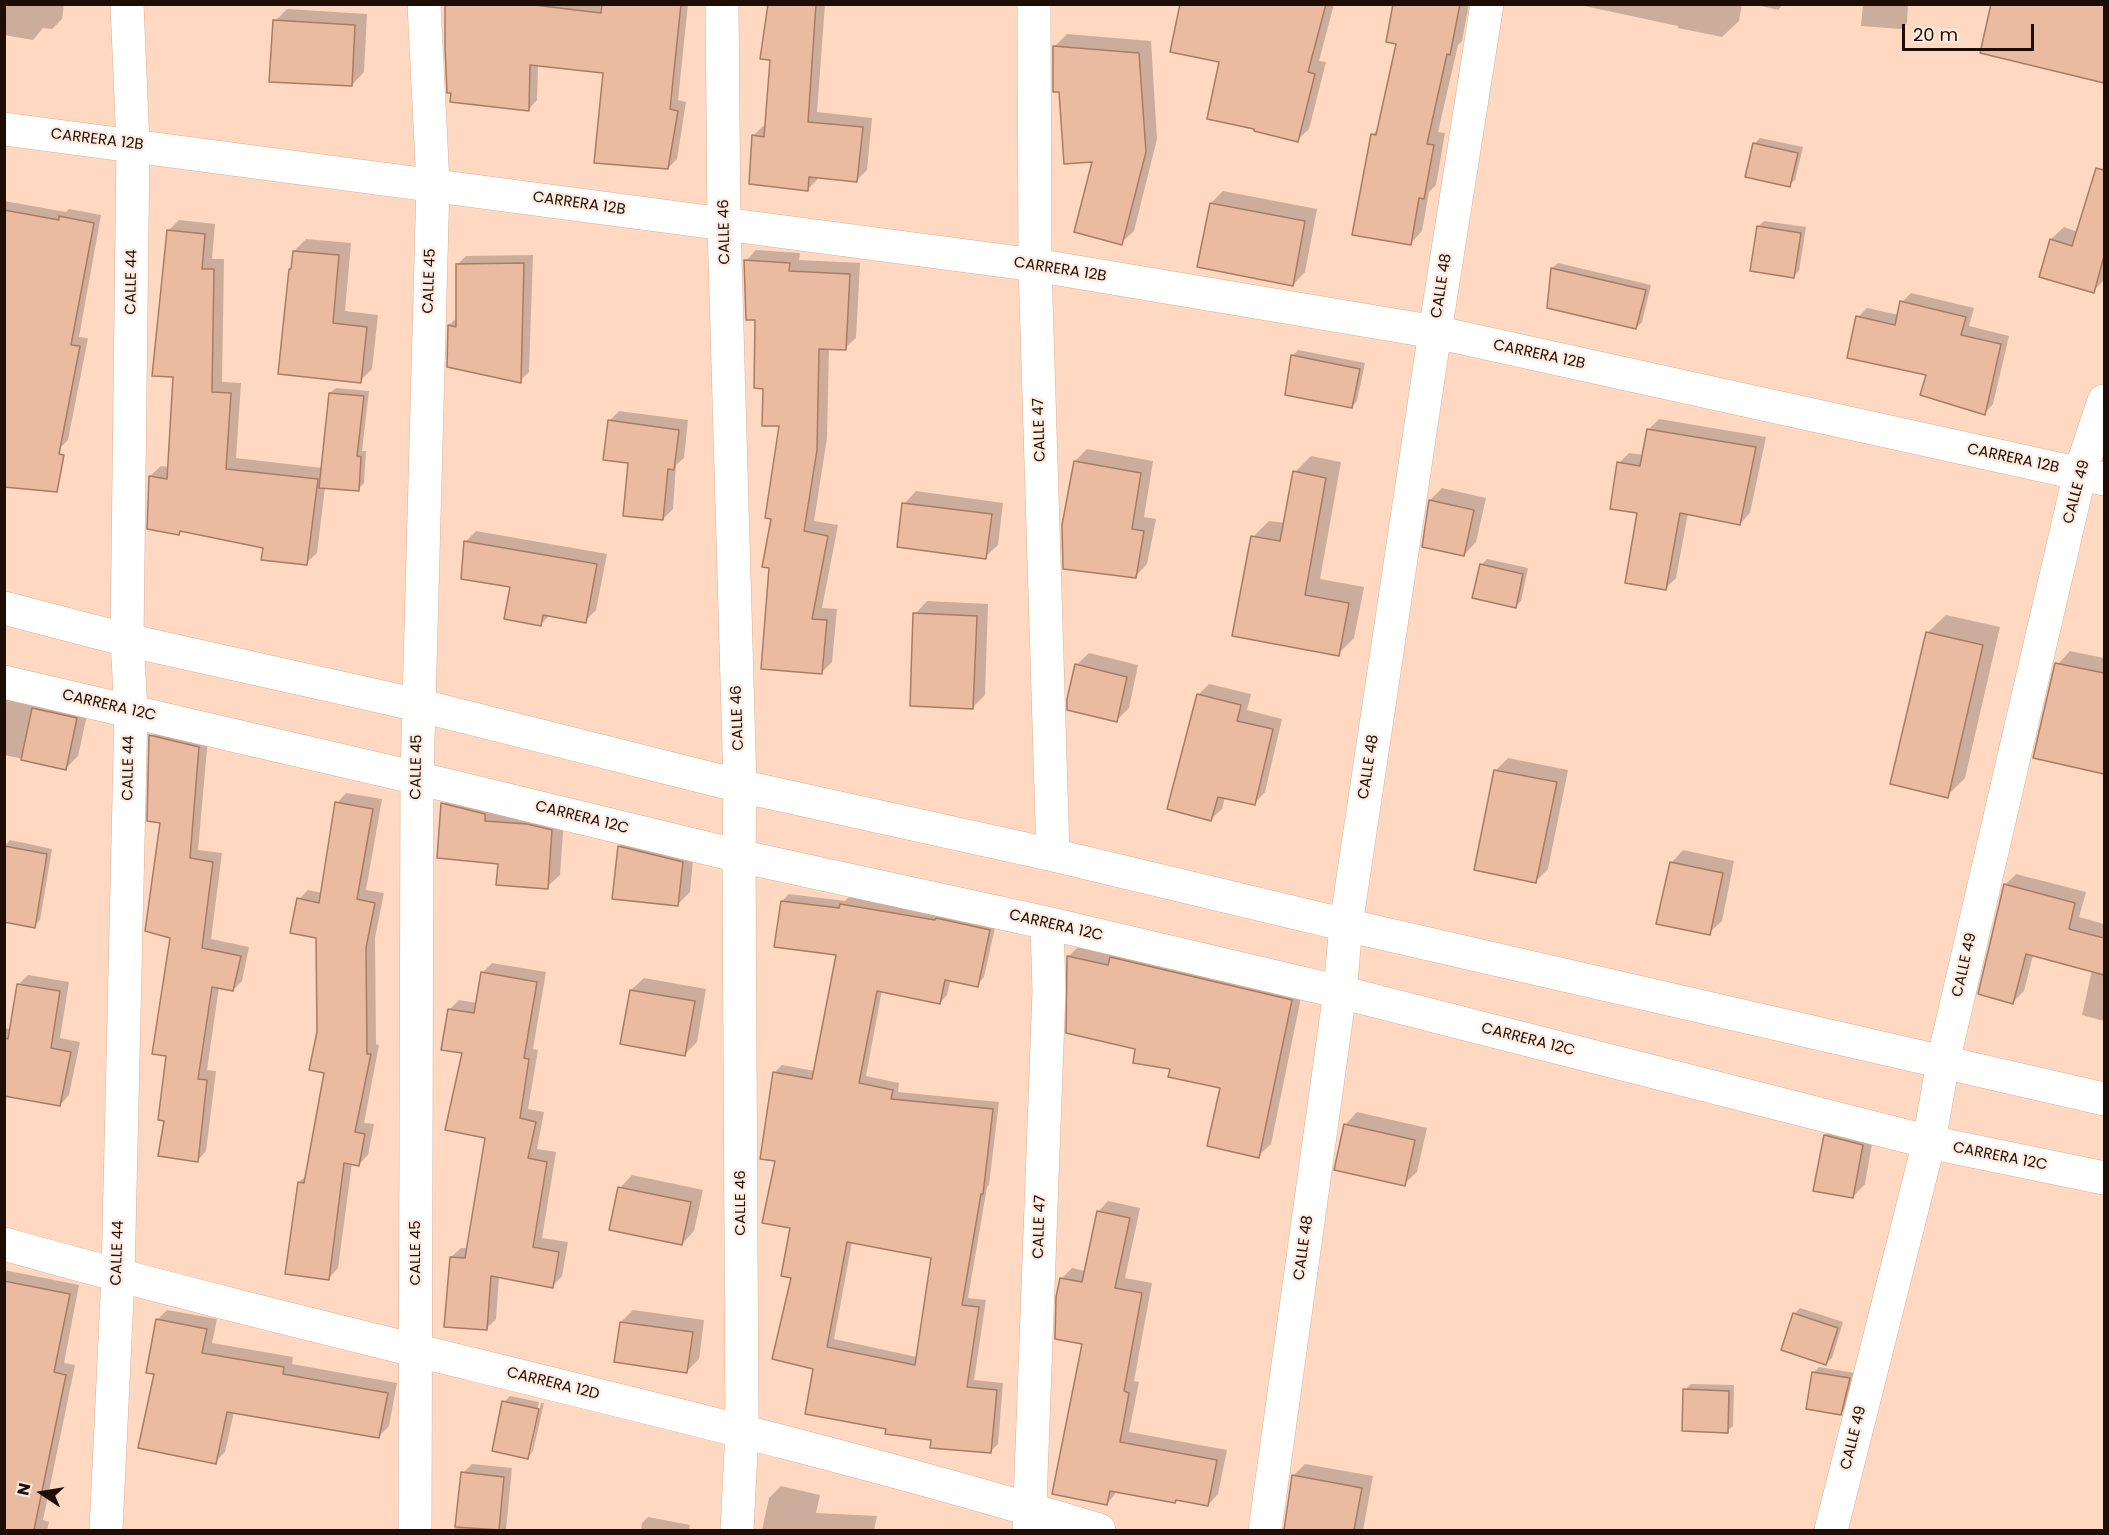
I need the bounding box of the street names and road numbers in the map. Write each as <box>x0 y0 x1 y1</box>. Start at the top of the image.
street label: CARRERA 12B <box>50 125 144 155</box>
street label: CARRERA 12B <box>531 189 627 219</box>
street label: CALLE 46 <box>715 199 735 265</box>
street label: CALLE 45 <box>420 248 440 314</box>
street label: CALLE 44 <box>122 249 142 315</box>
street label: CALLE 48 <box>1428 252 1456 320</box>
street label: CARRERA 12B <box>1012 254 1108 286</box>
street label: CARRERA 12B <box>1491 336 1587 374</box>
street label: CALLE 47 <box>1030 398 1050 462</box>
street label: CARRERA 12B <box>1965 440 2061 478</box>
street label: CALLE 49 <box>2060 458 2094 526</box>
street label: CALLE 46 <box>728 685 748 751</box>
street label: CARRERA 12C <box>60 686 158 726</box>
street label: CALLE 48 <box>1355 733 1383 801</box>
street label: CALLE 45 <box>407 734 427 800</box>
street label: CALLE 44 <box>119 735 139 801</box>
street label: CARRERA 12C <box>533 798 631 838</box>
street label: CARRERA 12C <box>1007 906 1105 946</box>
street label: CALLE 49 <box>1949 931 1981 999</box>
street label: CARRERA 12C <box>1479 1020 1577 1060</box>
street label: CARRERA 12C <box>1951 1139 2049 1175</box>
street label: CALLE 46 <box>732 1170 750 1236</box>
street label: CALLE 47 <box>1030 1195 1050 1259</box>
street label: CALLE 48 <box>1291 1214 1317 1282</box>
street label: CALLE 44 <box>108 1220 128 1286</box>
street label: CALLE 45 <box>407 1220 425 1286</box>
street label: CARRERA 12D <box>505 1364 601 1404</box>
street label: CALLE 49 <box>1837 1404 1871 1472</box>

